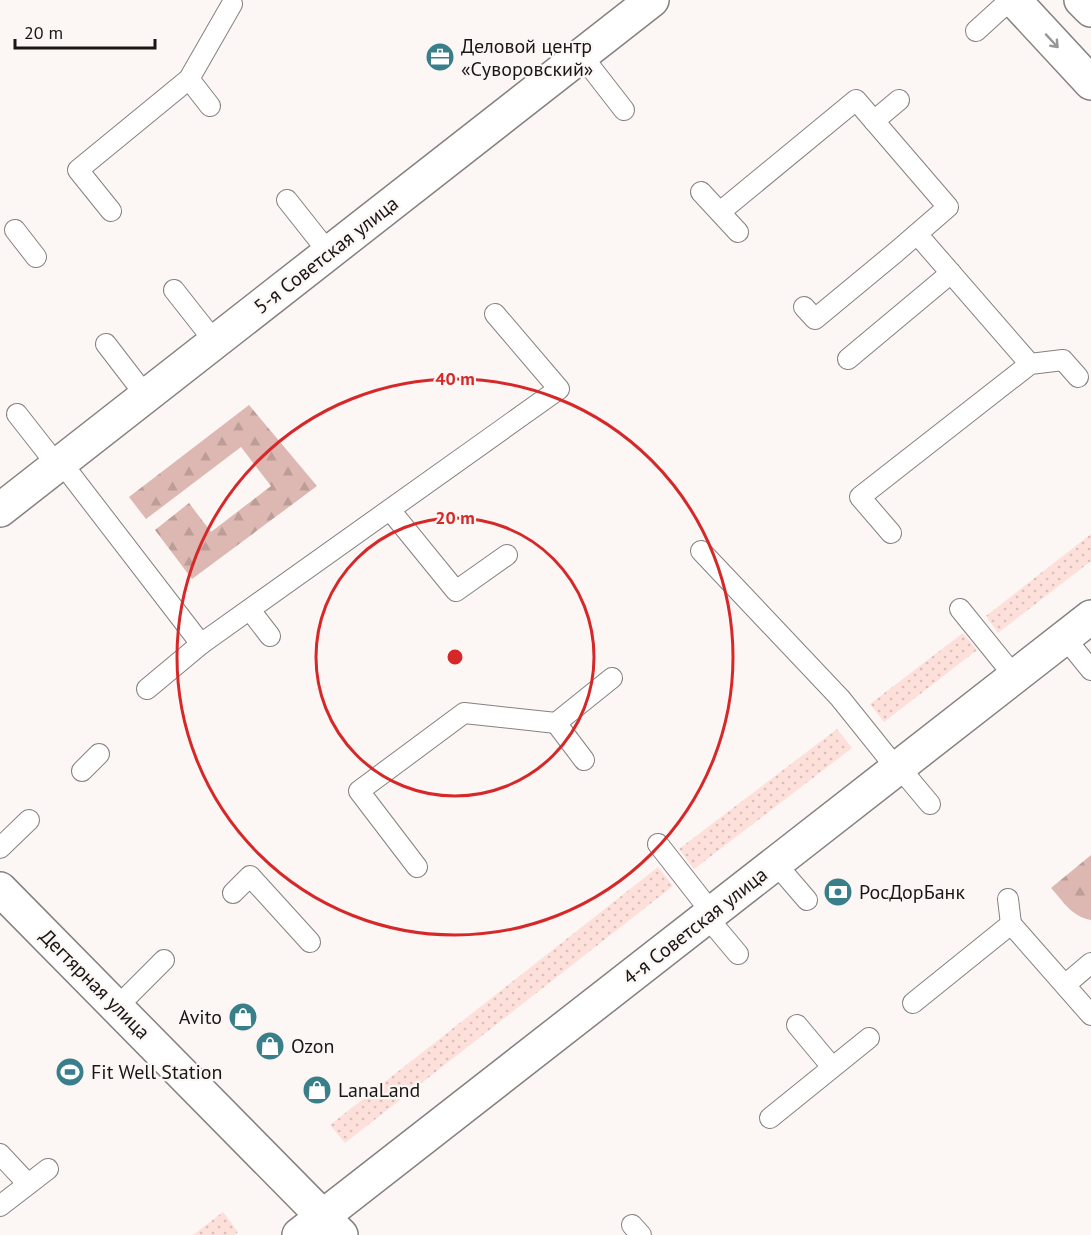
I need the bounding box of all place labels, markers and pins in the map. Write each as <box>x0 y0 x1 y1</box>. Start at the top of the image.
place label: Деловой центр «Суворовский» <box>461 33 593 82</box>
office icon: Деловой центр «Суворовский» <box>424 41 456 73</box>
centre of rings <box>445 647 465 667</box>
bank icon: РосДорБанк <box>822 876 854 908</box>
place label: РосДорБанк <box>859 879 965 905</box>
shop icon: Avito <box>227 1001 259 1033</box>
place label: Avito <box>179 1004 222 1030</box>
shop icon: Ozon <box>254 1030 286 1062</box>
place label: Ozon <box>291 1033 335 1059</box>
sports icon: Fit Well Station <box>54 1056 86 1088</box>
place label: Fit Well Station <box>91 1059 222 1085</box>
shop icon: LanaLand <box>301 1074 333 1106</box>
place label: LanaLand <box>338 1077 420 1103</box>

